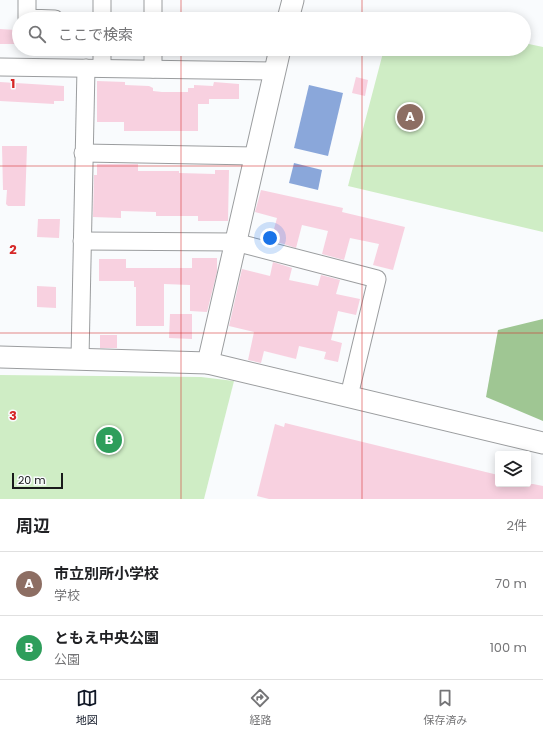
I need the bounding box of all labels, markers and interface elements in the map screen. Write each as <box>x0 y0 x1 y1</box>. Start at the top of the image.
search box <box>12 12 531 56</box>
icon: search <box>26 23 48 45</box>
text: ここで検索 <box>58 24 133 45</box>
text: 1 <box>11 74 15 93</box>
pin: A <box>397 102 423 132</box>
your location <box>260 228 280 248</box>
text: 2 <box>9 240 17 259</box>
text: 3 <box>9 406 17 425</box>
pin: B <box>96 425 122 455</box>
map controls <box>495 451 531 487</box>
button: layers <box>495 451 531 487</box>
scale bar <box>12 471 63 490</box>
text: 20 m <box>18 472 46 488</box>
text: 周辺 <box>16 514 50 538</box>
text: 2件 <box>507 516 527 535</box>
text: 市立別所小学校 <box>54 563 159 584</box>
text: A <box>24 574 34 593</box>
text: 70 m <box>495 574 527 593</box>
text: 学校 <box>54 586 80 605</box>
text: ともえ中央公園 <box>54 627 159 648</box>
text: B <box>25 638 33 657</box>
text: 100 m <box>490 638 527 657</box>
text: 公園 <box>54 650 80 669</box>
tab: 地図 <box>76 687 98 729</box>
tab: 経路 <box>249 687 271 729</box>
tab: 保存済み <box>423 687 467 729</box>

